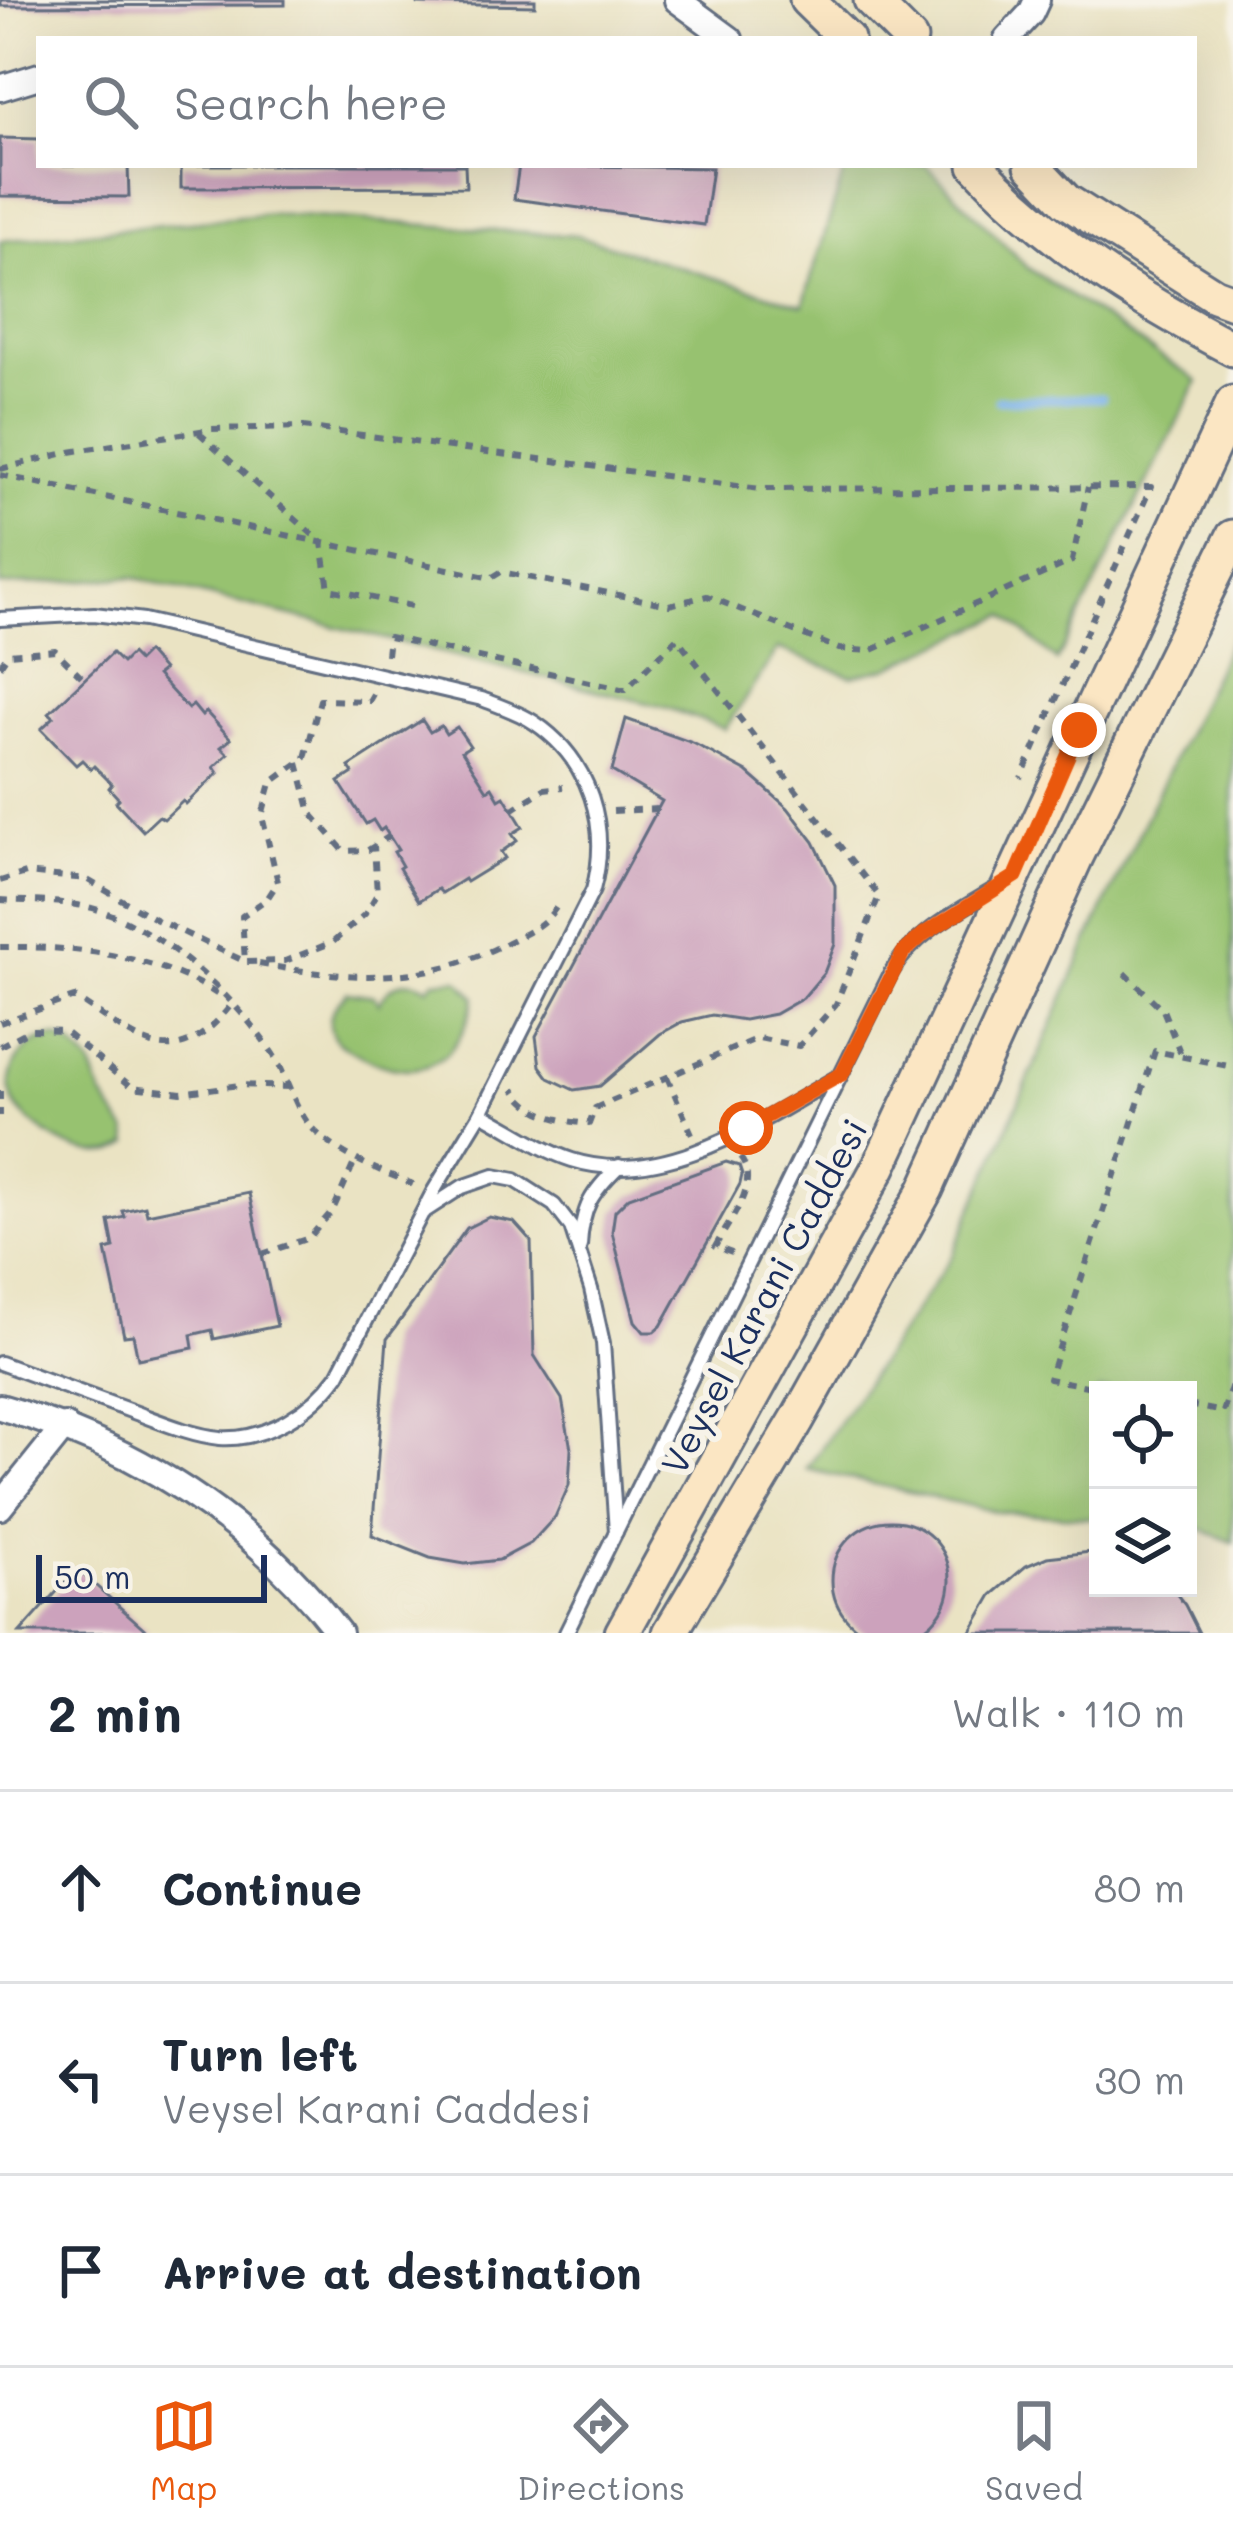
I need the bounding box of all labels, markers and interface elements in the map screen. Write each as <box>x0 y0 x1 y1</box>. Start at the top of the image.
search box <box>36 36 1197 168</box>
icon: search <box>78 69 144 135</box>
text: Search here <box>174 73 448 131</box>
route end <box>1052 703 1106 757</box>
route start <box>719 1101 773 1155</box>
street label: Veysel Karani Caddesi <box>649 1110 878 1483</box>
map controls <box>1089 1381 1197 1597</box>
button: locate <box>1089 1381 1197 1489</box>
button: layers <box>1089 1489 1197 1597</box>
scale bar <box>36 1549 267 1602</box>
text: 50 m <box>54 1554 130 1597</box>
text: 2 min <box>48 1678 182 1745</box>
text: Walk · 110 m <box>952 1686 1185 1737</box>
icon: ahead <box>48 1854 114 1920</box>
text: Continue <box>162 1858 362 1916</box>
text: 80 m <box>1094 1861 1185 1912</box>
text: Turn left <box>162 2024 358 2082</box>
icon: left <box>48 2046 114 2112</box>
text: 30 m <box>1095 2053 1185 2104</box>
text: Veysel Karani Caddesi <box>162 2082 591 2133</box>
icon: arrive <box>48 2238 114 2304</box>
text: Arrive at destination <box>162 2242 642 2300</box>
tab: Map <box>150 2393 217 2508</box>
tab: Directions <box>517 2393 685 2508</box>
tab: Saved <box>985 2393 1083 2508</box>

